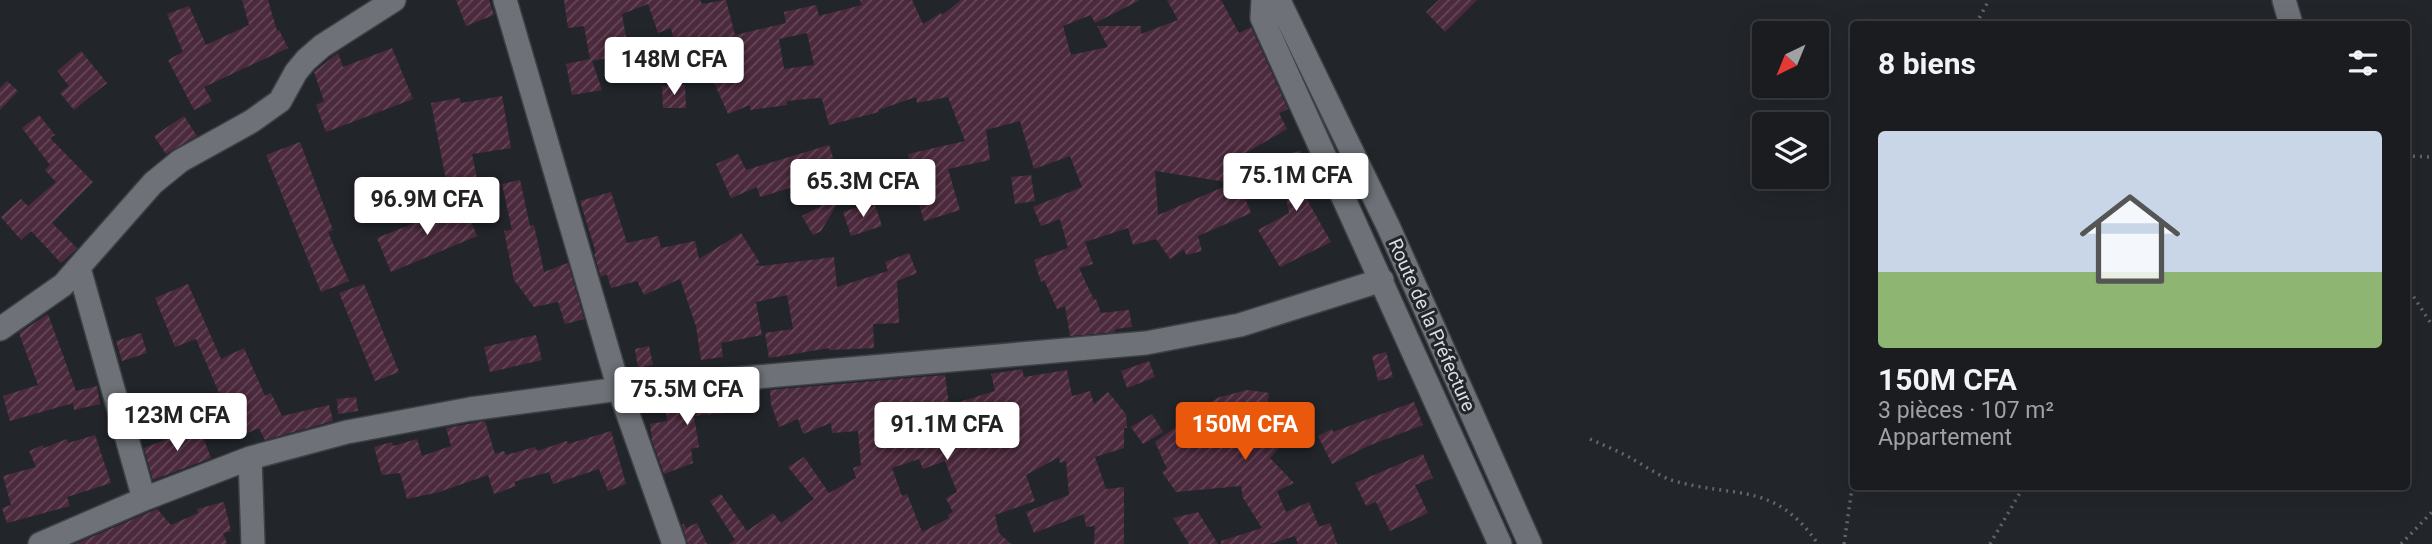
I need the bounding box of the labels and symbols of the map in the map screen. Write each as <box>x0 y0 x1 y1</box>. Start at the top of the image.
north arrow <box>1752 21 1829 98</box>
pin: 148M CFA <box>602 38 746 97</box>
pin: 75.1M CFA <box>1216 154 1376 213</box>
pin: 65.3M CFA <box>783 160 943 219</box>
pin: 96.9M CFA <box>347 177 507 237</box>
street label: Route de la Préfecture <box>1383 235 1481 415</box>
pin: 75.5M CFA <box>607 368 767 427</box>
pin: 123M CFA <box>105 393 249 453</box>
pin: 91.1M CFA <box>867 402 1027 462</box>
pin: 150M CFA <box>1173 402 1317 462</box>

